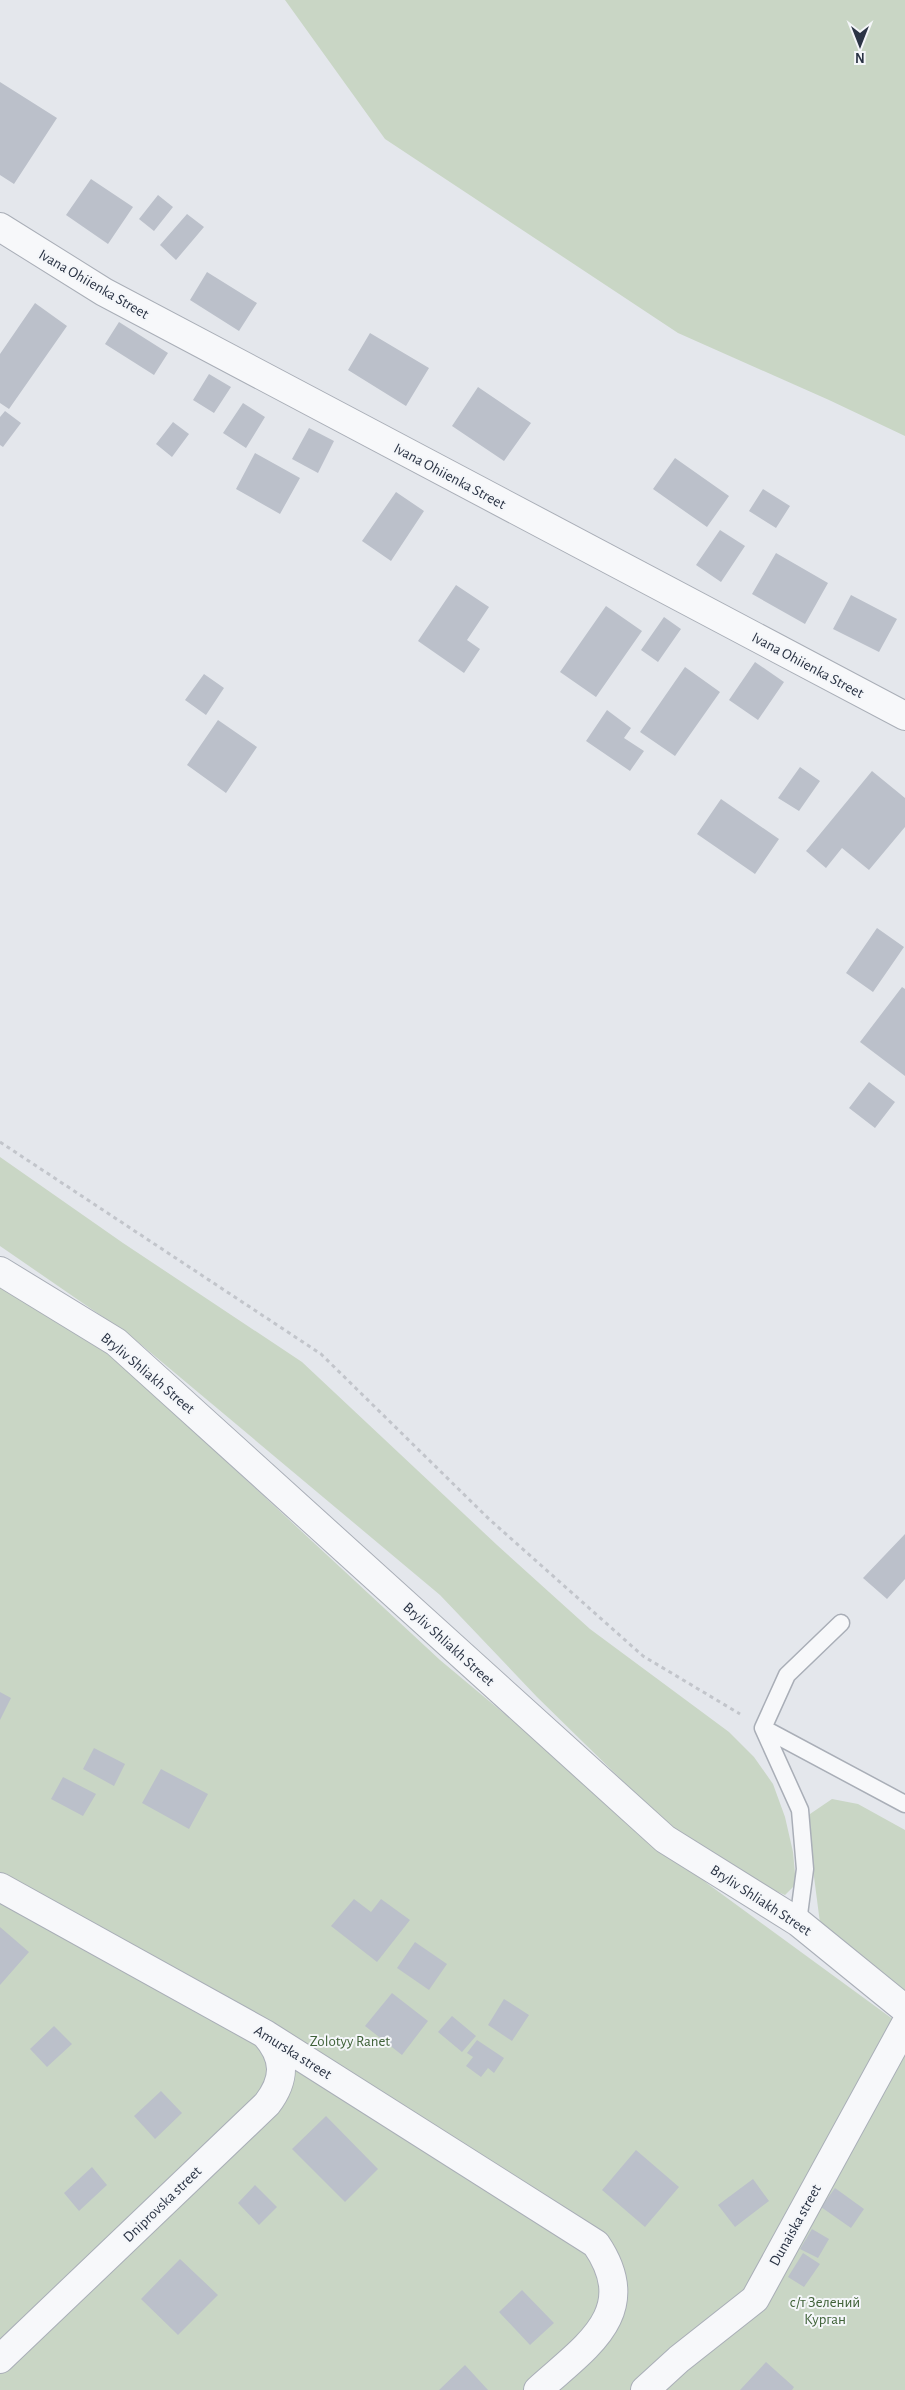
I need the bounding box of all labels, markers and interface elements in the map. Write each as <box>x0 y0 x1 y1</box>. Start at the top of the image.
north arrow <box>835 20 885 70</box>
text: N <box>855 50 865 64</box>
street label: Ivana Ohiienka Street <box>36 247 151 322</box>
street label: Ivana Ohiienka Street <box>391 441 508 512</box>
street label: Ivana Ohiienka Street <box>749 630 866 701</box>
street label: Bryliv Shliakh Street <box>98 1330 197 1417</box>
street label: Bryliv Shliakh Street <box>400 1600 497 1689</box>
street label: Bryliv Shliakh Street <box>708 1862 814 1939</box>
street label: Amurska street <box>251 2023 334 2082</box>
park label: Zolotyy Ranet <box>310 2034 390 2049</box>
street label: Dniprovska street <box>120 2163 204 2245</box>
street label: Dunaiska street <box>767 2182 824 2269</box>
park label: с/т Зелений Курган <box>790 2295 860 2327</box>

